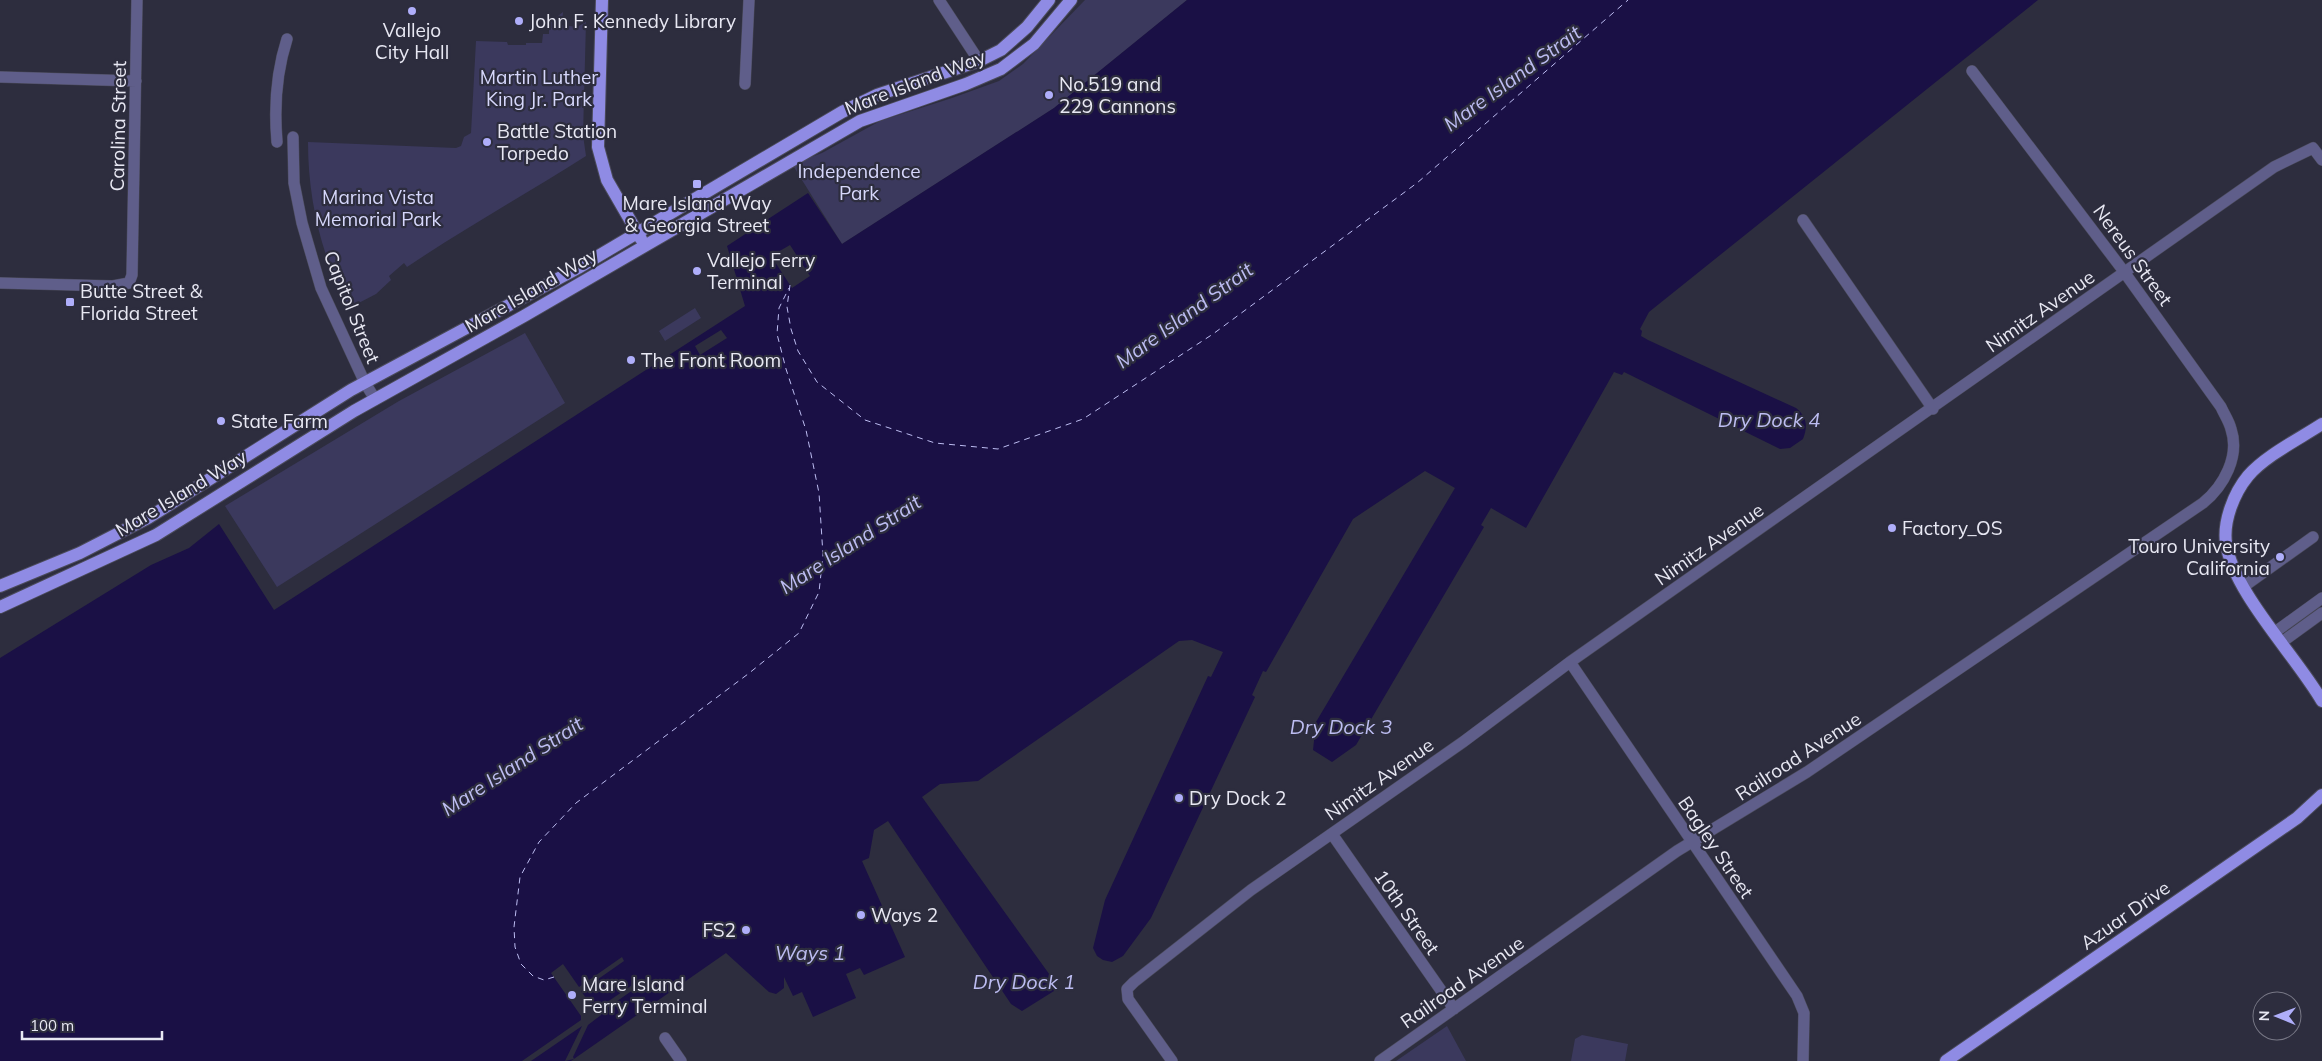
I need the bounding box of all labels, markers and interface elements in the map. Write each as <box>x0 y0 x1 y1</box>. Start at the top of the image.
marker: Vallejo City Hall <box>406 5 418 17</box>
place label: John F. Kennedy Library <box>529 9 736 33</box>
marker: John F. Kennedy Library <box>513 15 525 27</box>
place label: Vallejo City Hall <box>375 18 449 64</box>
water label: Mare Island Strait <box>1438 19 1586 136</box>
street label: Mare Island Way <box>841 44 989 120</box>
street label: Carolina Street <box>105 60 131 192</box>
park label: Martin Luther King Jr. Park <box>480 65 598 111</box>
place label: No.519 and 229 Cannons <box>1059 72 1176 118</box>
marker: No.519 and 229 Cannons <box>1043 89 1055 101</box>
place label: Battle Station Torpedo <box>497 119 617 165</box>
marker: Battle Station Torpedo <box>481 136 493 148</box>
park label: Independence Park <box>797 159 921 205</box>
marker: Mare Island Way & Georgia Street <box>691 178 703 190</box>
park label: Marina Vista Memorial Park <box>315 185 441 231</box>
place label: Mare Island Way & Georgia Street <box>623 191 771 237</box>
street label: Nereus Street <box>2088 200 2178 311</box>
street label: Mare Island Way <box>460 242 602 338</box>
street label: Capitol Street <box>319 247 386 367</box>
place label: Vallejo Ferry Terminal <box>707 248 815 294</box>
water label: Mare Island Strait <box>1110 256 1258 373</box>
marker: Vallejo Ferry Terminal <box>691 265 703 277</box>
street label: Nimitz Avenue <box>1981 265 2099 357</box>
place label: Butte Street & Florida Street <box>80 279 204 325</box>
marker: Butte Street & Florida Street <box>64 296 76 308</box>
place label: The Front Room <box>641 348 781 372</box>
marker: The Front Room <box>625 354 637 366</box>
water label: Dry Dock 4 <box>1718 407 1820 432</box>
place label: State Farm <box>231 409 328 433</box>
marker: State Farm <box>215 415 227 427</box>
street label: Mare Island Way <box>111 444 251 542</box>
water label: Mare Island Strait <box>775 488 926 599</box>
street label: Nimitz Avenue <box>1650 498 1768 590</box>
place label: Factory_OS <box>1902 516 2003 540</box>
marker: Factory_OS <box>1886 522 1898 534</box>
place label: Touro University California <box>2128 534 2270 580</box>
marker: Touro University California <box>2274 551 2286 563</box>
street label: Railroad Avenue <box>1731 706 1865 806</box>
water label: Mare Island Strait <box>437 710 588 821</box>
water label: Dry Dock 3 <box>1290 714 1392 739</box>
street label: Nimitz Avenue <box>1320 733 1438 825</box>
place label: Dry Dock 2 <box>1189 786 1286 810</box>
street label: Bagley Street <box>1673 791 1759 903</box>
marker: Dry Dock 2 <box>1173 792 1185 804</box>
street label: 10th Street <box>1369 865 1445 959</box>
street label: Azuar Drive <box>2076 875 2174 955</box>
place label: Ways 2 <box>871 903 938 927</box>
marker: Ways 2 <box>855 909 867 921</box>
place label: FS2 <box>703 918 736 942</box>
marker: FS2 <box>740 924 752 936</box>
street label: Railroad Avenue <box>1396 931 1528 1033</box>
water label: Ways 1 <box>775 940 845 965</box>
water label: Dry Dock 1 <box>973 969 1075 994</box>
place label: Mare Island Ferry Terminal <box>582 972 708 1018</box>
marker: Mare Island Ferry Terminal <box>566 989 578 1001</box>
north arrow <box>2252 991 2302 1041</box>
scale bar <box>22 1008 162 1040</box>
text: N <box>2255 1010 2273 1021</box>
text: 100 m <box>30 1016 74 1035</box>

